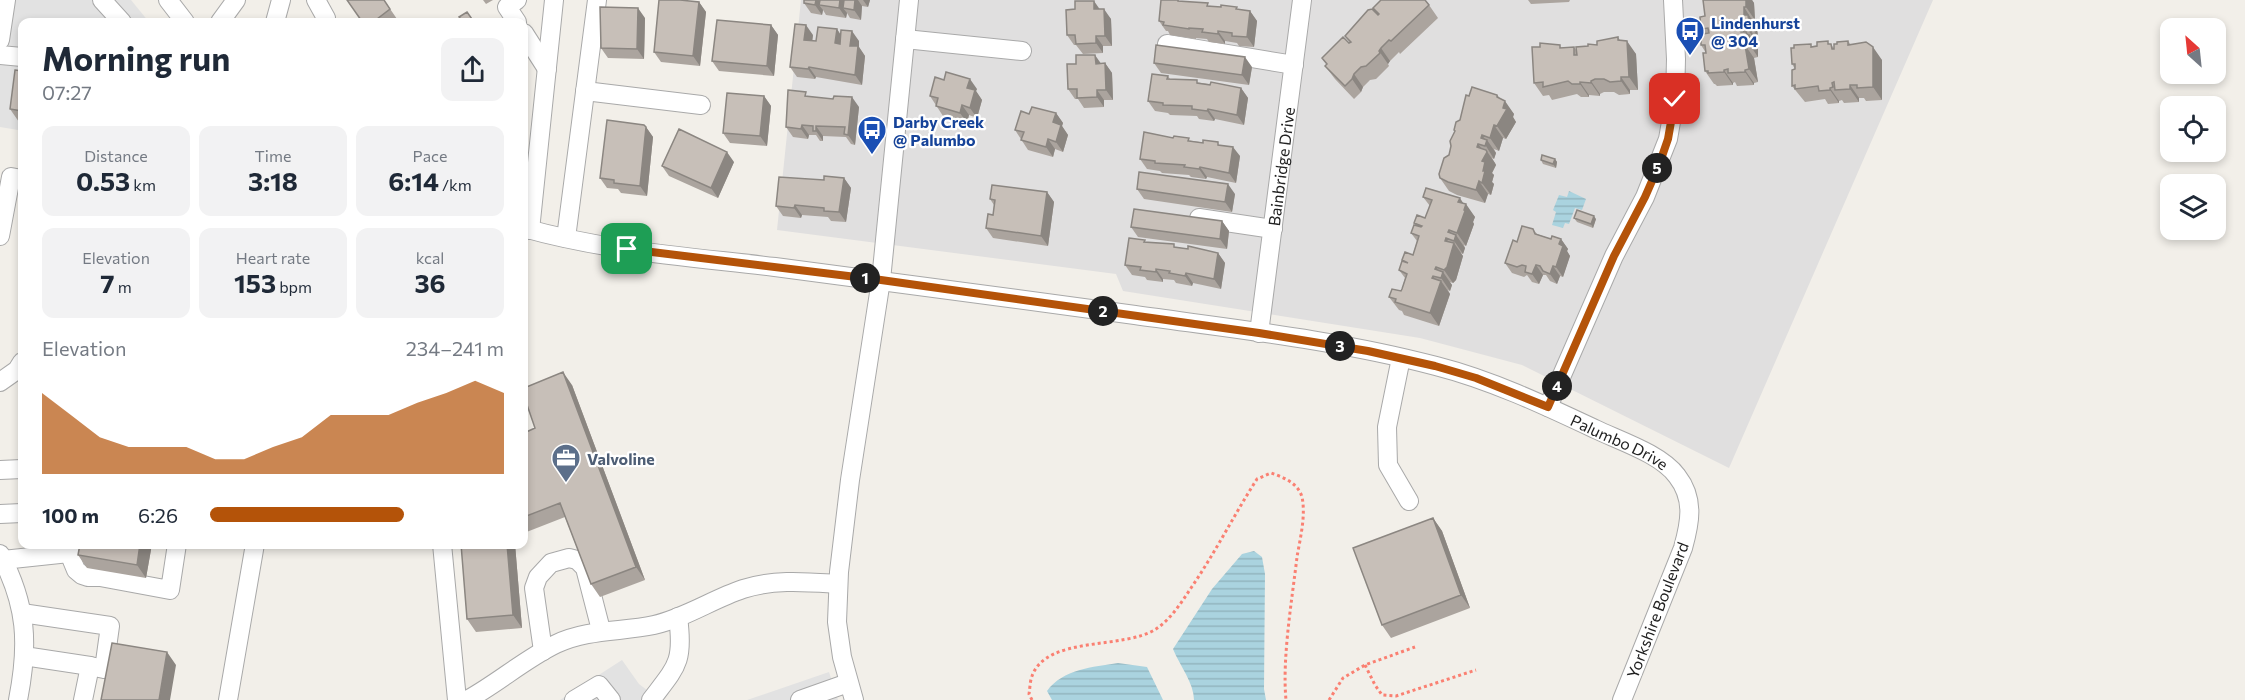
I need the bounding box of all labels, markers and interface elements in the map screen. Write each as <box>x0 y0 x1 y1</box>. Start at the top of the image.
place label: Lindenhurst @ 304 <box>1711 13 1800 50</box>
bus stop icon: Lindenhurst @ 304 <box>1674 15 1706 57</box>
north arrow <box>2160 18 2226 84</box>
map controls <box>2160 18 2226 240</box>
text: Morning run <box>42 37 230 78</box>
button: share <box>441 38 504 101</box>
pin <box>1649 73 1700 124</box>
text: 07:27 <box>42 80 92 104</box>
icon: check <box>1658 82 1691 115</box>
button: locate <box>2160 96 2226 162</box>
street label: Bainbridge Drive <box>1263 106 1298 227</box>
place label: Darby Creek @ Palumbo <box>893 112 985 149</box>
bus stop icon: Darby Creek @ Palumbo <box>856 114 888 156</box>
text: Distance <box>84 146 148 165</box>
text: Time <box>255 146 291 165</box>
text: Pace <box>413 146 447 165</box>
pin: 5 <box>1642 153 1672 183</box>
text: 5 <box>1652 158 1662 177</box>
text: 0.53 <box>76 165 130 196</box>
text: 3:18 <box>248 165 298 196</box>
text: 6:14 <box>388 165 439 196</box>
button: layers <box>2160 174 2226 240</box>
text: km <box>130 175 156 194</box>
text: /km <box>439 175 472 194</box>
pin <box>601 223 652 274</box>
icon: arrive <box>610 232 643 265</box>
text: Elevation <box>82 248 150 267</box>
text: Heart rate <box>236 248 310 267</box>
text: kcal <box>416 248 444 267</box>
pin: 1 <box>850 263 880 293</box>
text: 7 <box>100 267 115 298</box>
text: 153 <box>234 267 276 298</box>
text: 36 <box>414 267 446 298</box>
text: 1 <box>861 268 869 287</box>
text: m <box>115 277 132 296</box>
text: bpm <box>276 277 312 296</box>
pin: 2 <box>1088 296 1118 326</box>
text: 2 <box>1098 301 1108 320</box>
pin: 3 <box>1325 331 1355 361</box>
text: Elevation <box>42 336 127 360</box>
text: 234–241 m <box>406 336 504 360</box>
text: 3 <box>1335 336 1345 355</box>
pin: 4 <box>1542 371 1572 401</box>
text: 4 <box>1552 376 1562 395</box>
street label: Palumbo Drive <box>1568 410 1673 473</box>
office icon: Valvoline <box>550 442 582 484</box>
place label: Valvoline <box>587 449 655 468</box>
text: 100 m <box>42 503 99 527</box>
text: 6:26 <box>138 503 178 527</box>
street label: Yorkshire Boulevard <box>1622 539 1692 681</box>

